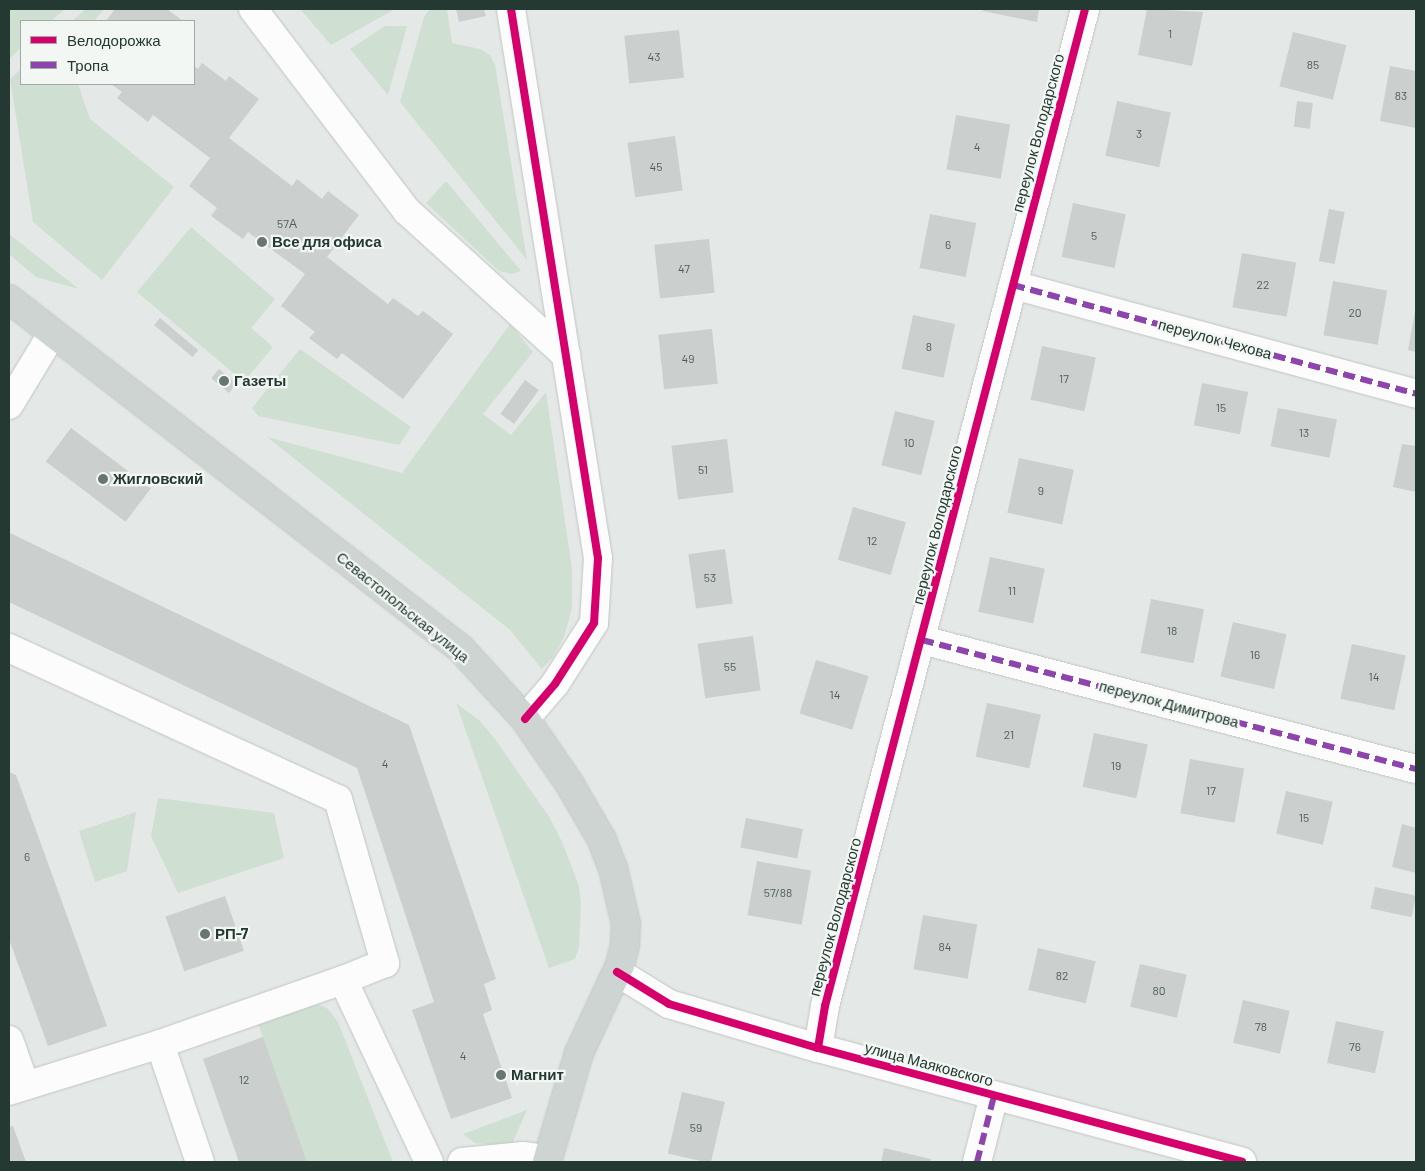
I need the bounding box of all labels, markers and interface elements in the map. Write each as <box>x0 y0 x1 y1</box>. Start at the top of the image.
legend <box>20 20 195 85</box>
house number: 1 <box>1168 27 1172 41</box>
text: Велодорожка <box>67 31 161 49</box>
house number: 43 <box>648 50 660 64</box>
street label: переулок Володарского <box>1008 52 1068 214</box>
text: Тропа <box>67 56 108 74</box>
house number: 85 <box>1307 58 1319 72</box>
house number: 83 <box>1395 89 1407 103</box>
house number: 3 <box>1136 127 1142 141</box>
house number: 4 <box>974 140 980 154</box>
house number: 45 <box>650 160 662 174</box>
house number: 57А <box>277 217 297 231</box>
house number: 5 <box>1091 229 1097 243</box>
place label: Все для офиса <box>272 233 382 251</box>
marker: Все для офиса <box>256 236 268 248</box>
house number: 6 <box>945 238 951 252</box>
house number: 47 <box>678 262 690 276</box>
house number: 22 <box>1257 278 1269 292</box>
house number: 20 <box>1348 306 1362 320</box>
street label: переулок Чехова <box>1156 315 1274 363</box>
house number: 8 <box>926 340 932 354</box>
house number: 49 <box>682 352 694 366</box>
place label: Газеты <box>234 372 286 390</box>
house number: 17 <box>1059 372 1069 386</box>
marker: Газеты <box>218 375 230 387</box>
house number: 15 <box>1216 401 1226 415</box>
house number: 13 <box>1299 426 1309 440</box>
house number: 10 <box>904 436 914 450</box>
street label: переулок Володарского <box>908 444 966 606</box>
house number: 51 <box>698 463 708 477</box>
place label: Жигловский <box>113 470 203 488</box>
marker: Жигловский <box>97 473 109 485</box>
house number: 9 <box>1038 484 1044 498</box>
house number: 12 <box>867 534 877 548</box>
street label: Севастопольская улица <box>333 548 473 666</box>
house number: 53 <box>704 571 716 585</box>
house number: 11 <box>1008 584 1016 598</box>
house number: 18 <box>1167 624 1177 638</box>
house number: 16 <box>1250 648 1260 662</box>
house number: 55 <box>724 660 736 674</box>
house number: 14 <box>1369 670 1379 684</box>
street label: переулок Димитрова <box>1097 677 1241 731</box>
house number: 14 <box>830 688 840 702</box>
house number: 21 <box>1004 728 1014 742</box>
house number: 4 <box>382 757 388 771</box>
house number: 19 <box>1111 759 1121 773</box>
house number: 17 <box>1206 784 1216 798</box>
house number: 15 <box>1299 811 1309 825</box>
street label: переулок Володарского <box>805 836 865 998</box>
house number: 6 <box>24 850 30 864</box>
house number: 57/88 <box>764 886 792 900</box>
place label: РП-7 <box>215 925 248 943</box>
marker: РП-7 <box>199 928 211 940</box>
house number: 84 <box>939 940 951 954</box>
house number: 82 <box>1056 969 1068 983</box>
house number: 80 <box>1152 984 1166 998</box>
house number: 78 <box>1255 1020 1267 1034</box>
street label: улица Маяковского <box>863 1038 995 1090</box>
house number: 76 <box>1349 1040 1361 1054</box>
house number: 4 <box>460 1049 466 1063</box>
place label: Магнит <box>511 1066 564 1084</box>
marker: Магнит <box>495 1069 507 1081</box>
house number: 12 <box>239 1073 249 1087</box>
house number: 59 <box>690 1121 702 1135</box>

